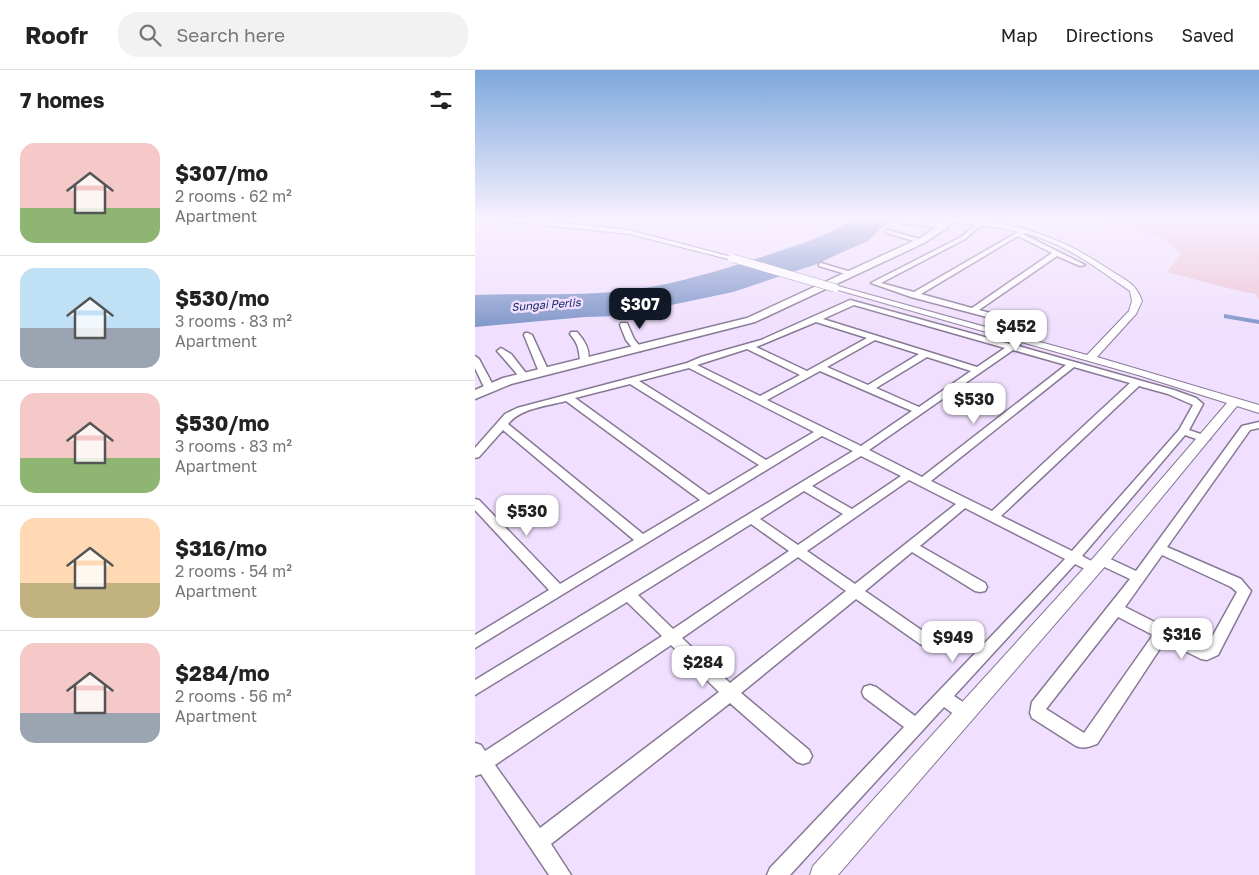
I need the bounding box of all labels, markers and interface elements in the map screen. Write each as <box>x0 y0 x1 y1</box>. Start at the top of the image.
search box <box>118 12 468 57</box>
text: Roofr <box>25 20 88 49</box>
icon: search <box>136 21 164 49</box>
text: Search here <box>176 23 285 46</box>
text: Map <box>1001 24 1037 46</box>
text: Directions <box>1065 24 1153 46</box>
text: Saved <box>1181 24 1234 46</box>
icon: filters <box>427 86 455 114</box>
text: 7 homes <box>20 87 105 113</box>
text: $307/mo <box>175 160 268 186</box>
icon: home <box>60 163 120 223</box>
text: 2 rooms · 62 m² <box>175 186 292 206</box>
text: Apartment <box>175 206 257 226</box>
text: $530/mo <box>175 285 269 311</box>
icon: home <box>60 288 120 348</box>
pin: $307 <box>610 288 670 330</box>
text: $307 <box>620 294 660 314</box>
water label: Sungai Perlis <box>511 295 582 314</box>
pin: $452 <box>986 310 1046 352</box>
text: 3 rooms · 83 m² <box>175 311 292 331</box>
text: $452 <box>996 316 1036 336</box>
text: Apartment <box>175 331 257 351</box>
pin: $530 <box>944 382 1004 425</box>
text: $530 <box>954 389 994 409</box>
text: $530/mo <box>175 410 269 436</box>
icon: home <box>60 413 120 473</box>
text: 3 rooms · 83 m² <box>175 436 292 456</box>
text: Apartment <box>175 456 257 476</box>
pin: $530 <box>497 494 557 537</box>
text: $530 <box>507 501 547 521</box>
text: $316/mo <box>175 535 267 561</box>
icon: home <box>60 538 120 598</box>
text: 2 rooms · 54 m² <box>175 561 292 581</box>
text: Apartment <box>175 581 257 601</box>
pin: $316 <box>1152 618 1212 660</box>
pin: $949 <box>923 620 983 663</box>
text: $316 <box>1163 624 1201 644</box>
text: $949 <box>932 627 974 647</box>
pin: $284 <box>673 646 733 688</box>
text: $284 <box>683 652 723 672</box>
text: $284/mo <box>175 660 270 686</box>
icon: home <box>60 663 120 723</box>
text: 2 rooms · 56 m² <box>175 686 292 706</box>
text: Apartment <box>175 706 257 726</box>

